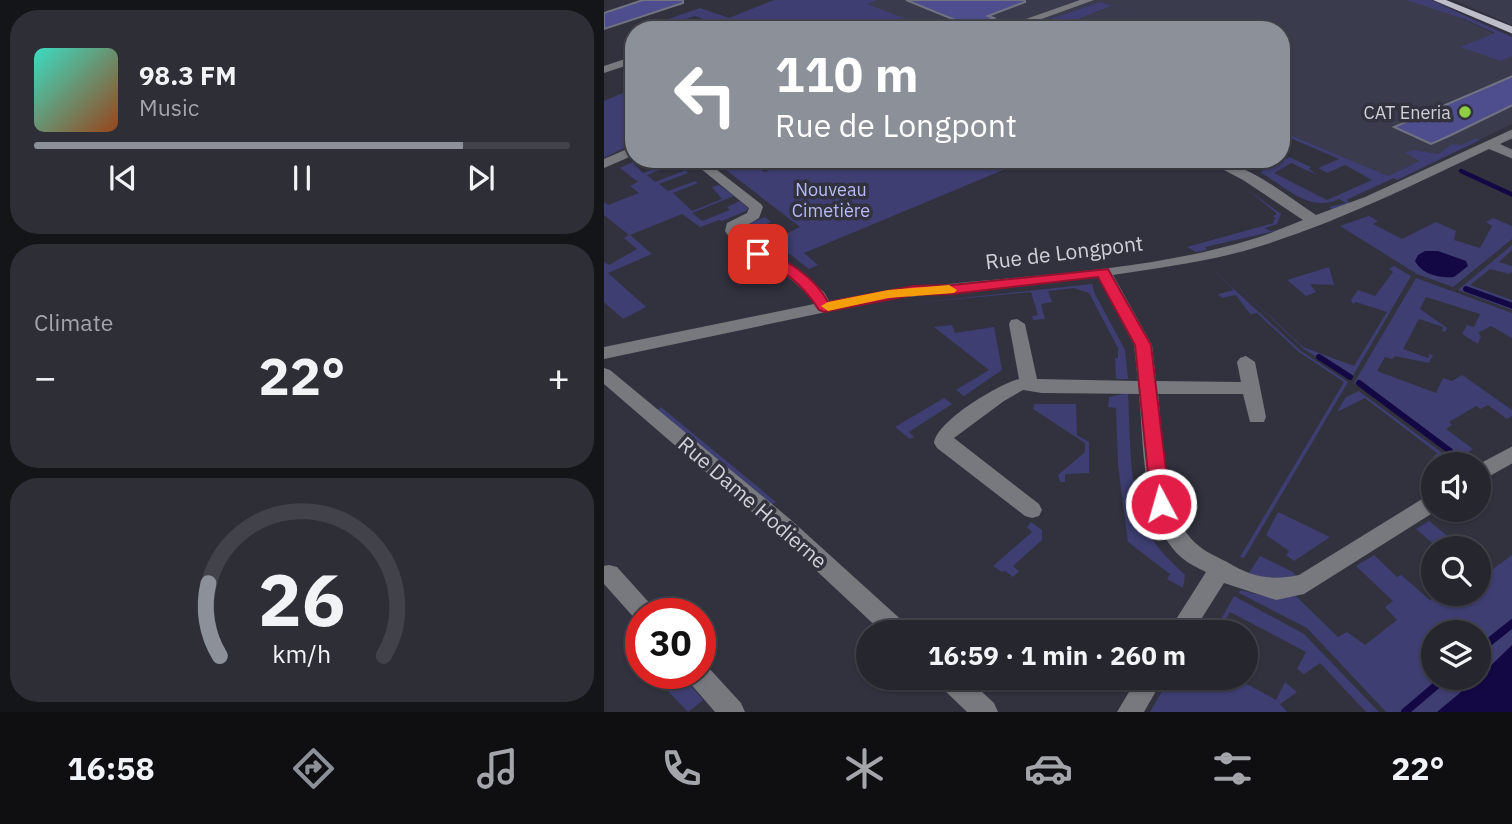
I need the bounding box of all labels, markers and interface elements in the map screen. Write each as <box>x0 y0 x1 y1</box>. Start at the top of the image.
text: 110 m <box>775 42 919 105</box>
icon: left <box>660 49 751 140</box>
text: 98.3 FM <box>139 58 237 92</box>
text: Music <box>139 92 199 122</box>
place label: CAT Eneria <box>1364 101 1451 124</box>
text: Rue de Longpont <box>775 104 1017 146</box>
marker: CAT Eneria <box>1457 104 1473 120</box>
icon: previous <box>104 159 142 197</box>
icon: pause <box>283 159 321 197</box>
icon: next <box>462 159 500 197</box>
park label: Nouveau Cimetière <box>792 178 870 222</box>
pin <box>728 224 788 284</box>
street label: Rue de Longpont <box>983 228 1145 276</box>
icon: arrive <box>739 235 777 273</box>
text: Climate <box>34 307 113 337</box>
text: 22° <box>259 342 345 409</box>
text: − <box>34 352 57 401</box>
text: + <box>547 352 570 401</box>
street label: Rue Dame Hodierne <box>673 430 833 574</box>
map controls <box>1421 452 1491 690</box>
button: sound <box>1421 452 1491 522</box>
position arrow <box>1124 467 1198 541</box>
button: search <box>1421 536 1491 606</box>
text: 26 <box>258 551 346 646</box>
speed limit sign: 30 <box>625 598 716 689</box>
button: layers <box>1421 620 1491 690</box>
text: km/h <box>273 637 331 670</box>
text: 16:59 · 1 min · 260 m <box>928 638 1186 672</box>
icon: directions <box>289 744 338 793</box>
icon: music <box>473 744 522 793</box>
icon: phone <box>657 744 706 793</box>
icon: climate <box>840 744 889 793</box>
icon: car <box>1024 744 1073 793</box>
icon: filters <box>1208 744 1257 793</box>
text: 16:58 <box>67 747 155 789</box>
text: 22° <box>1391 747 1445 789</box>

